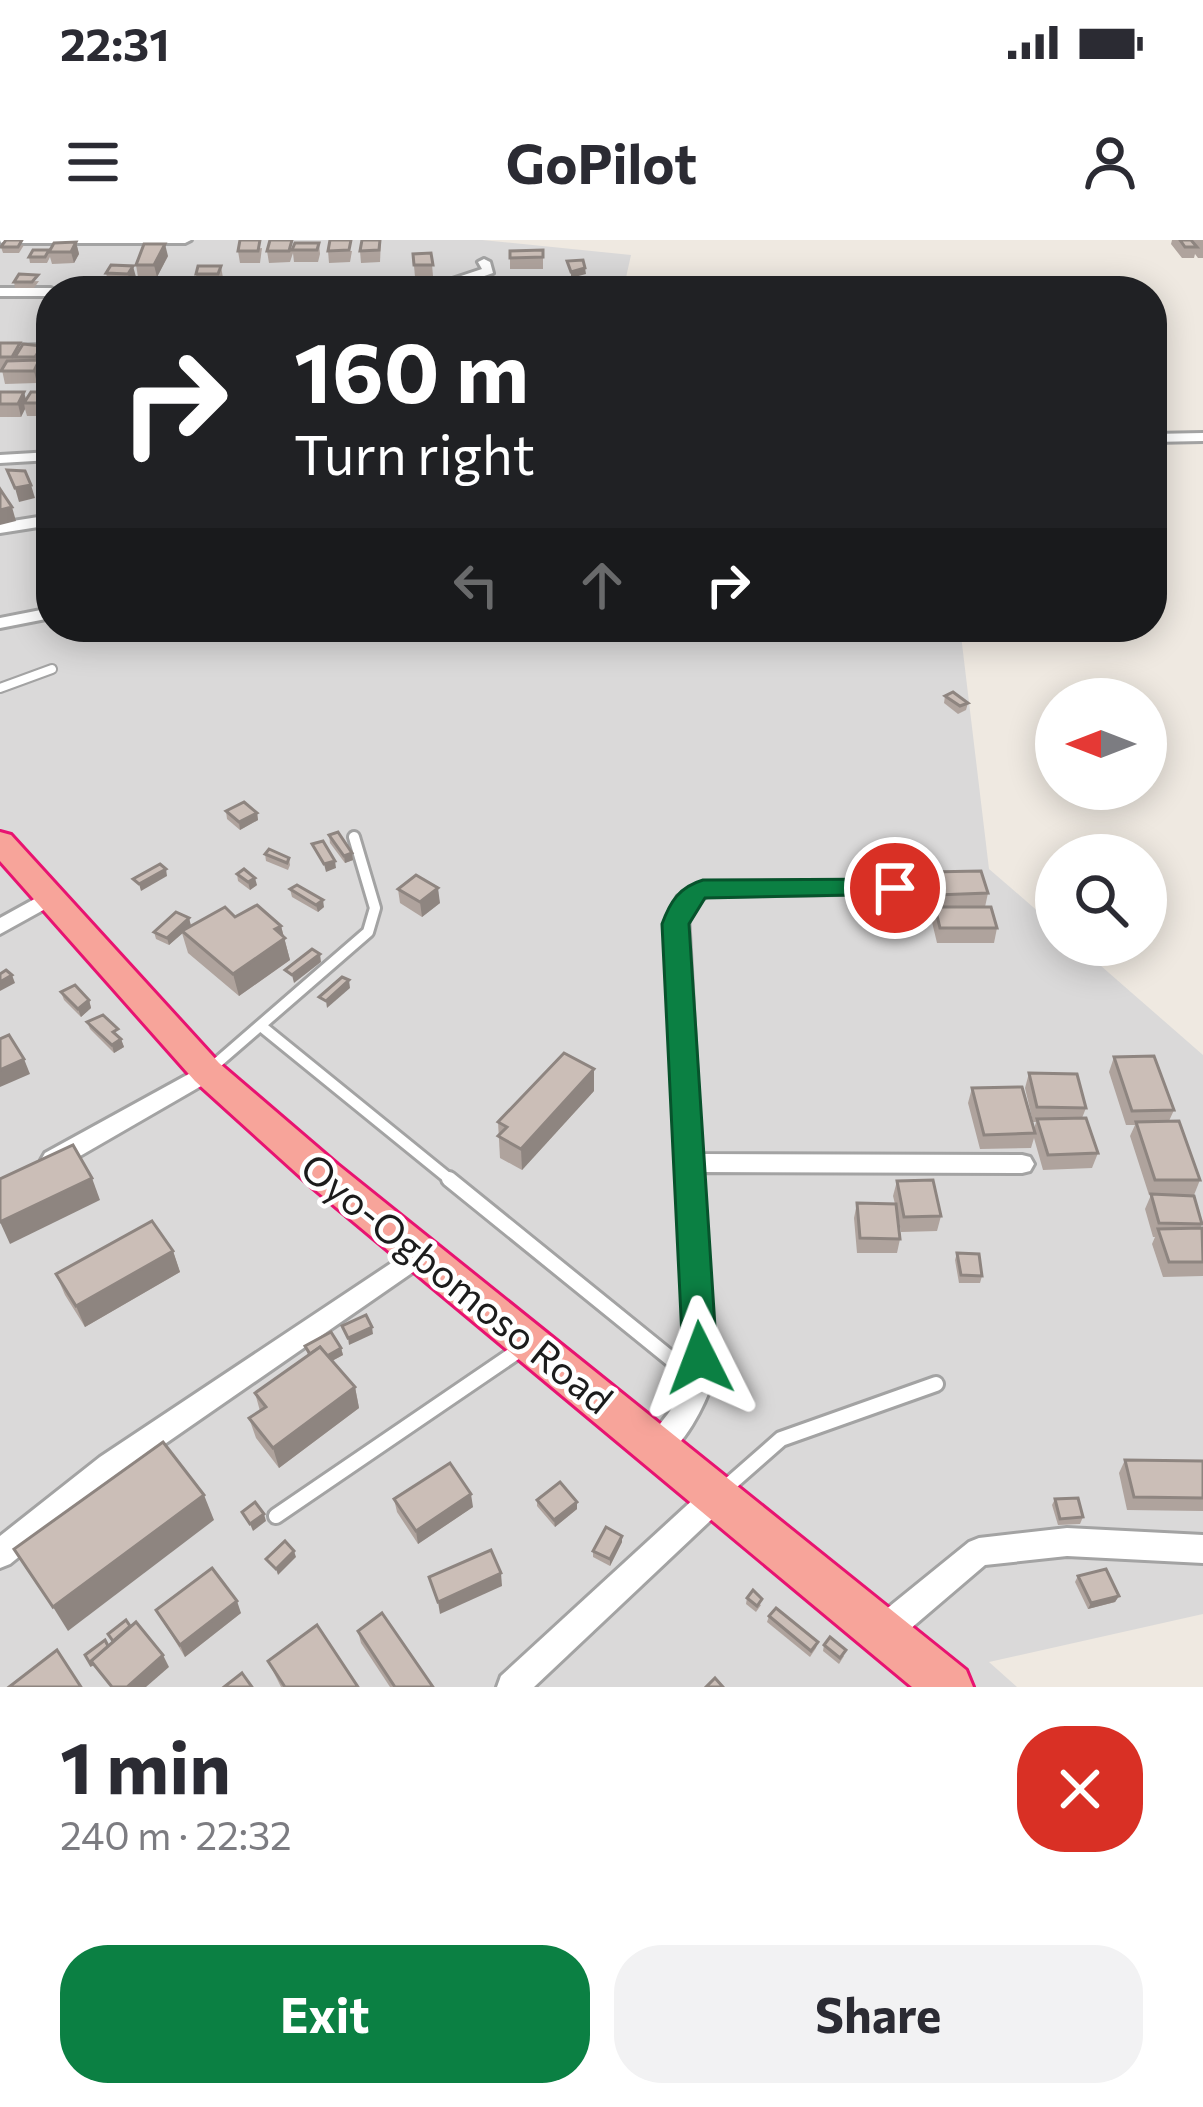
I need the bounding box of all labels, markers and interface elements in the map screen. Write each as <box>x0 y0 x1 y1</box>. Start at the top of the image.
text: 22:31 <box>60 15 170 70</box>
icon: menu <box>60 129 126 195</box>
text: GoPilot <box>506 129 697 195</box>
icon: person <box>1077 129 1143 195</box>
text: 160 m <box>294 318 529 420</box>
icon: right <box>96 324 252 480</box>
text: Turn right <box>294 420 535 486</box>
icon: left <box>443 552 509 618</box>
icon: ahead <box>569 552 635 618</box>
icon: right <box>695 552 761 618</box>
north arrow <box>1035 678 1167 810</box>
map controls <box>1035 678 1167 966</box>
button: search <box>1035 834 1167 966</box>
pin <box>844 837 946 939</box>
icon: arrive <box>862 855 928 921</box>
street label: Oyo-Ogbomoso Road <box>293 1142 623 1422</box>
position arrow <box>637 1295 763 1421</box>
text: 1 min <box>60 1721 231 1809</box>
button: close <box>1017 1726 1143 1852</box>
text: 240 m · 22:32 <box>60 1810 292 1858</box>
button: Exit <box>60 1945 590 2083</box>
button: Share <box>614 1945 1143 2083</box>

